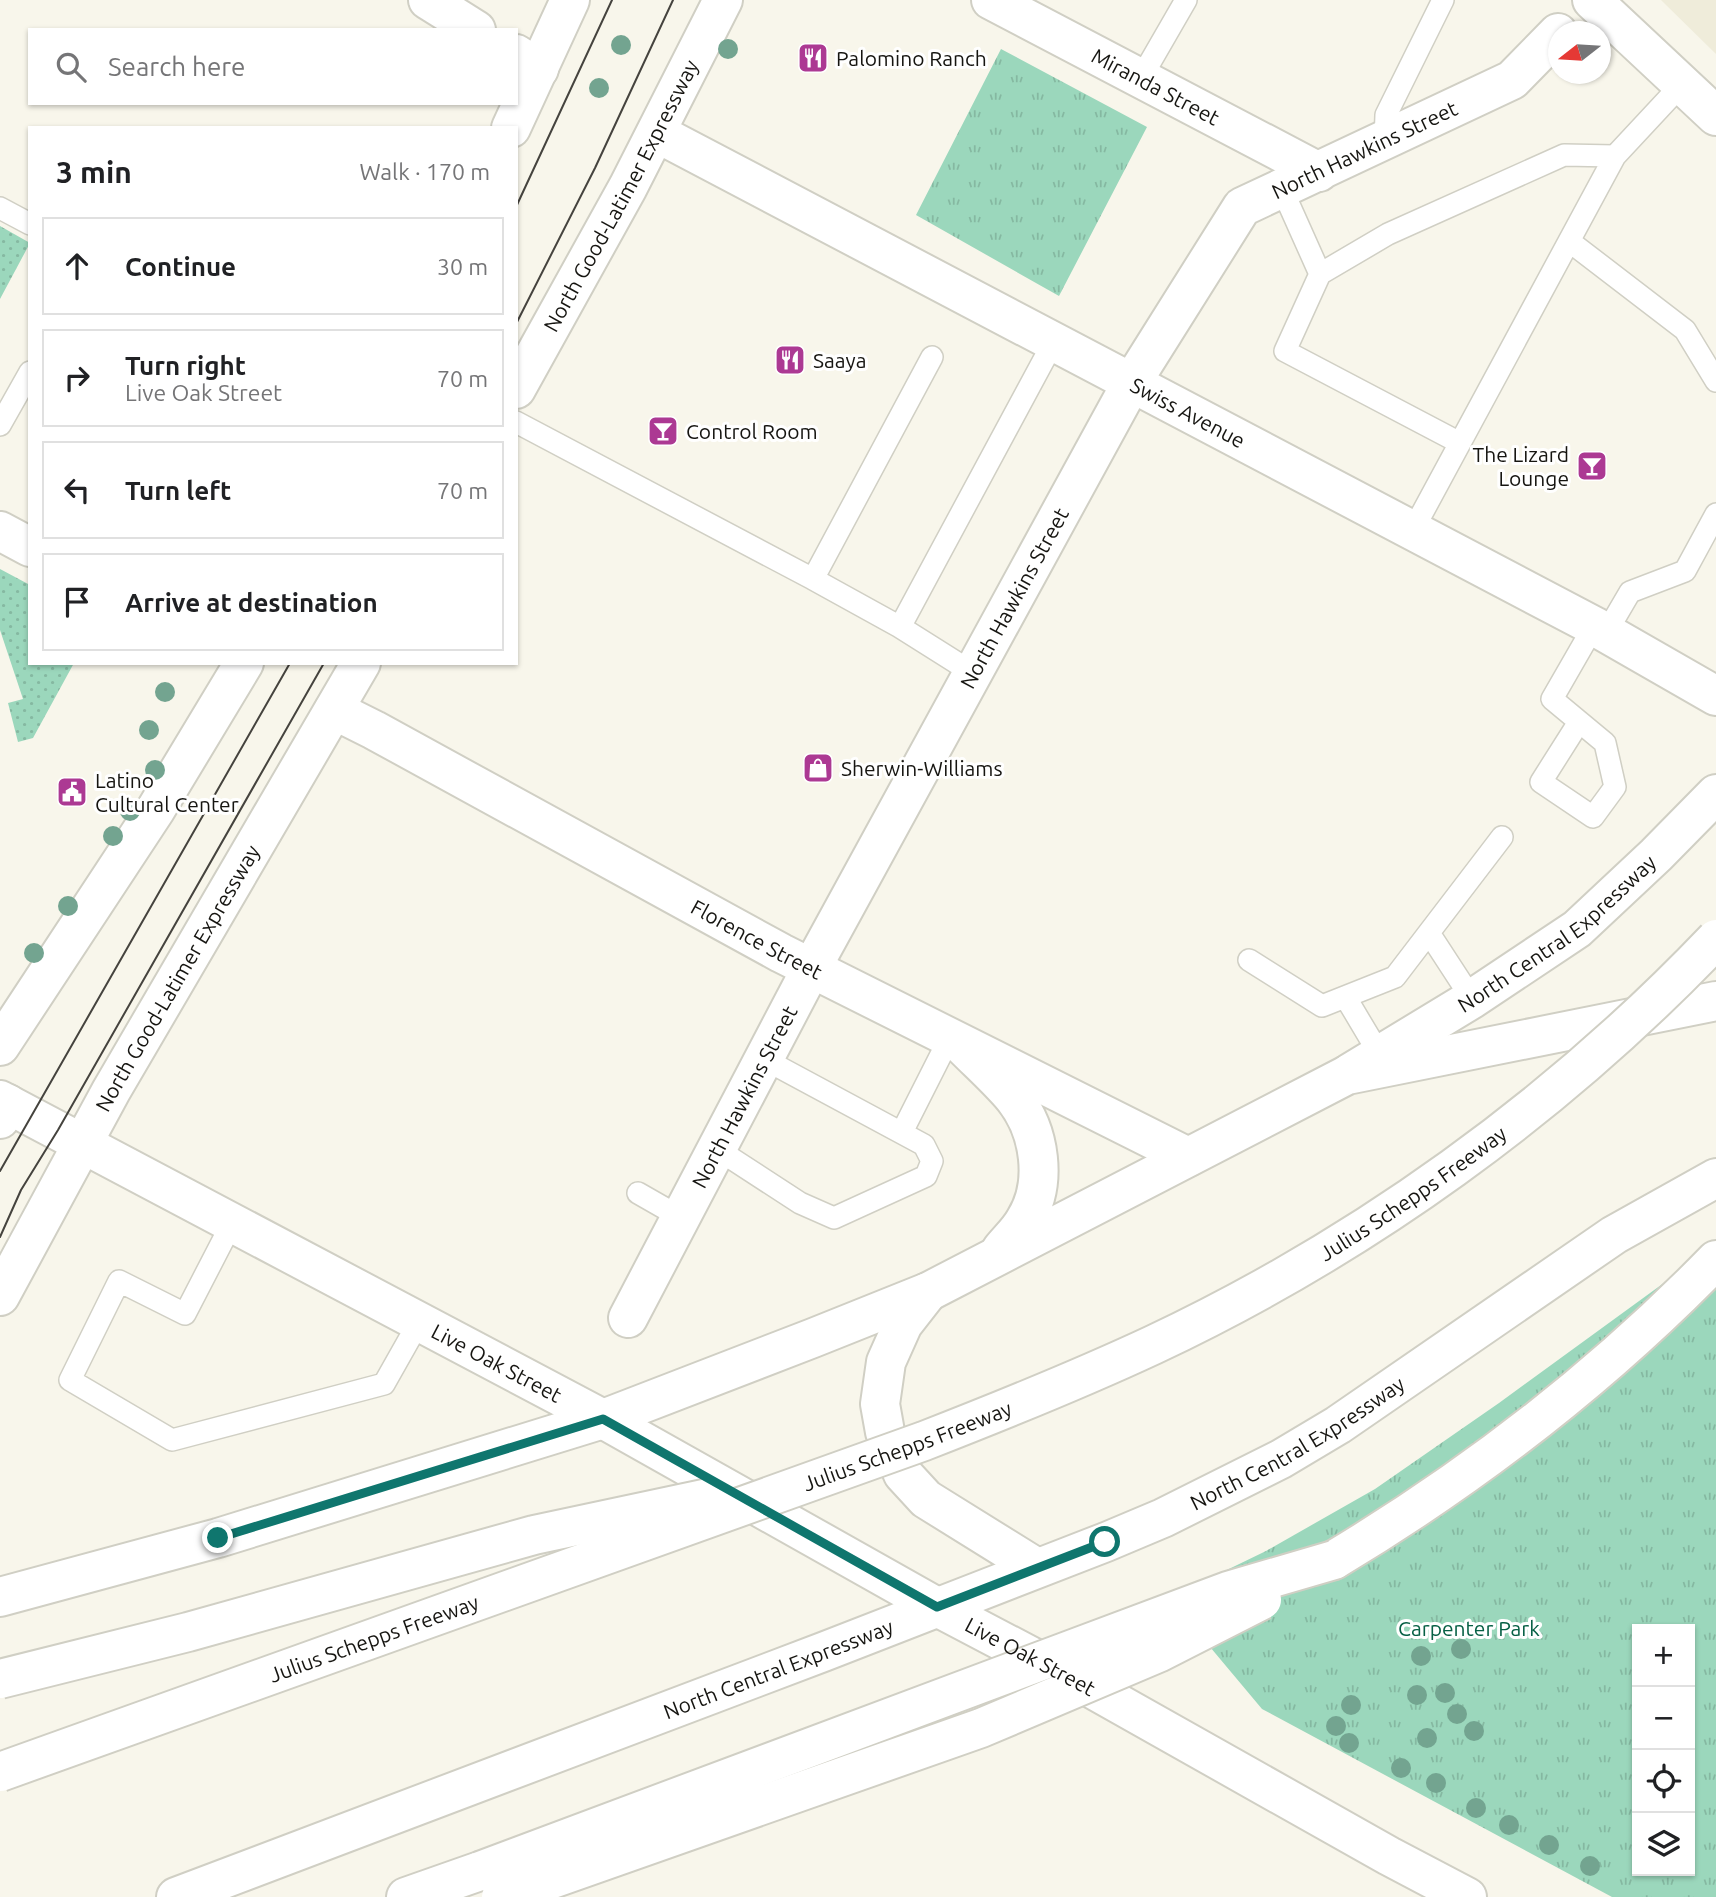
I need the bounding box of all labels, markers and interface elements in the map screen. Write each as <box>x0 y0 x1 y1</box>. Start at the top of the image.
north arrow <box>1548 21 1611 84</box>
search box <box>28 28 518 105</box>
restaurant icon: Palomino Ranch <box>796 41 830 75</box>
street label: Miranda Street <box>1088 43 1224 130</box>
place label: Palomino Ranch <box>836 46 987 70</box>
icon: search <box>52 48 90 86</box>
text: Search here <box>108 52 245 81</box>
street label: North Good-Latimer Expressway <box>538 56 703 336</box>
street label: North Hawkins Street <box>1268 96 1461 203</box>
text: 3 min <box>56 155 132 189</box>
text: Walk · 170 m <box>359 159 490 184</box>
icon: ahead <box>58 247 96 285</box>
text: Continue <box>125 252 236 281</box>
text: 30 m <box>437 254 488 279</box>
restaurant icon: Saaya <box>773 343 807 377</box>
place label: Saaya <box>813 348 867 372</box>
text: Turn right <box>125 351 246 380</box>
icon: right <box>58 359 96 397</box>
text: 70 m <box>437 366 488 391</box>
street label: Swiss Avenue <box>1127 372 1249 452</box>
text: Live Oak Street <box>125 380 282 405</box>
bar icon: Control Room <box>646 414 680 448</box>
place label: Control Room <box>686 419 818 443</box>
place label: The Lizard Lounge <box>1473 442 1569 490</box>
bar icon: The Lizard Lounge <box>1575 449 1609 483</box>
icon: left <box>58 471 96 509</box>
text: Turn left <box>125 476 231 505</box>
text: 70 m <box>437 478 488 503</box>
street label: North Hawkins Street <box>955 503 1073 692</box>
icon: arrive <box>58 583 96 621</box>
text: Arrive at destination <box>125 588 378 617</box>
shop icon: Sherwin-Williams <box>801 751 835 785</box>
place label: Sherwin-Williams <box>841 756 1003 780</box>
place label: Latino Cultural Center <box>95 768 239 816</box>
public building icon: Latino Cultural Center <box>55 775 89 809</box>
street label: North Good-Latimer Expressway <box>90 840 264 1116</box>
street label: North Central Expressway <box>1453 850 1660 1017</box>
street label: Florence Street <box>687 894 826 984</box>
street label: North Hawkins Street <box>686 1001 802 1192</box>
street label: Julius Schepps Freeway <box>1315 1121 1511 1265</box>
street label: Live Oak Street <box>428 1319 566 1407</box>
street label: North Central Expressway <box>1186 1371 1409 1515</box>
street label: Julius Schepps Freeway <box>800 1396 1015 1495</box>
route end <box>202 1522 233 1553</box>
route start <box>1089 1526 1120 1557</box>
street label: Julius Schepps Freeway <box>266 1590 482 1687</box>
street label: Live Oak Street <box>961 1612 1100 1700</box>
street label: North Central Expressway <box>660 1614 896 1723</box>
park label: Carpenter Park <box>1398 1616 1540 1640</box>
map controls <box>1632 1624 1695 1876</box>
button: + <box>1632 1624 1695 1687</box>
button: − <box>1632 1687 1695 1750</box>
button: locate <box>1632 1750 1695 1813</box>
button: layers <box>1632 1813 1695 1876</box>

